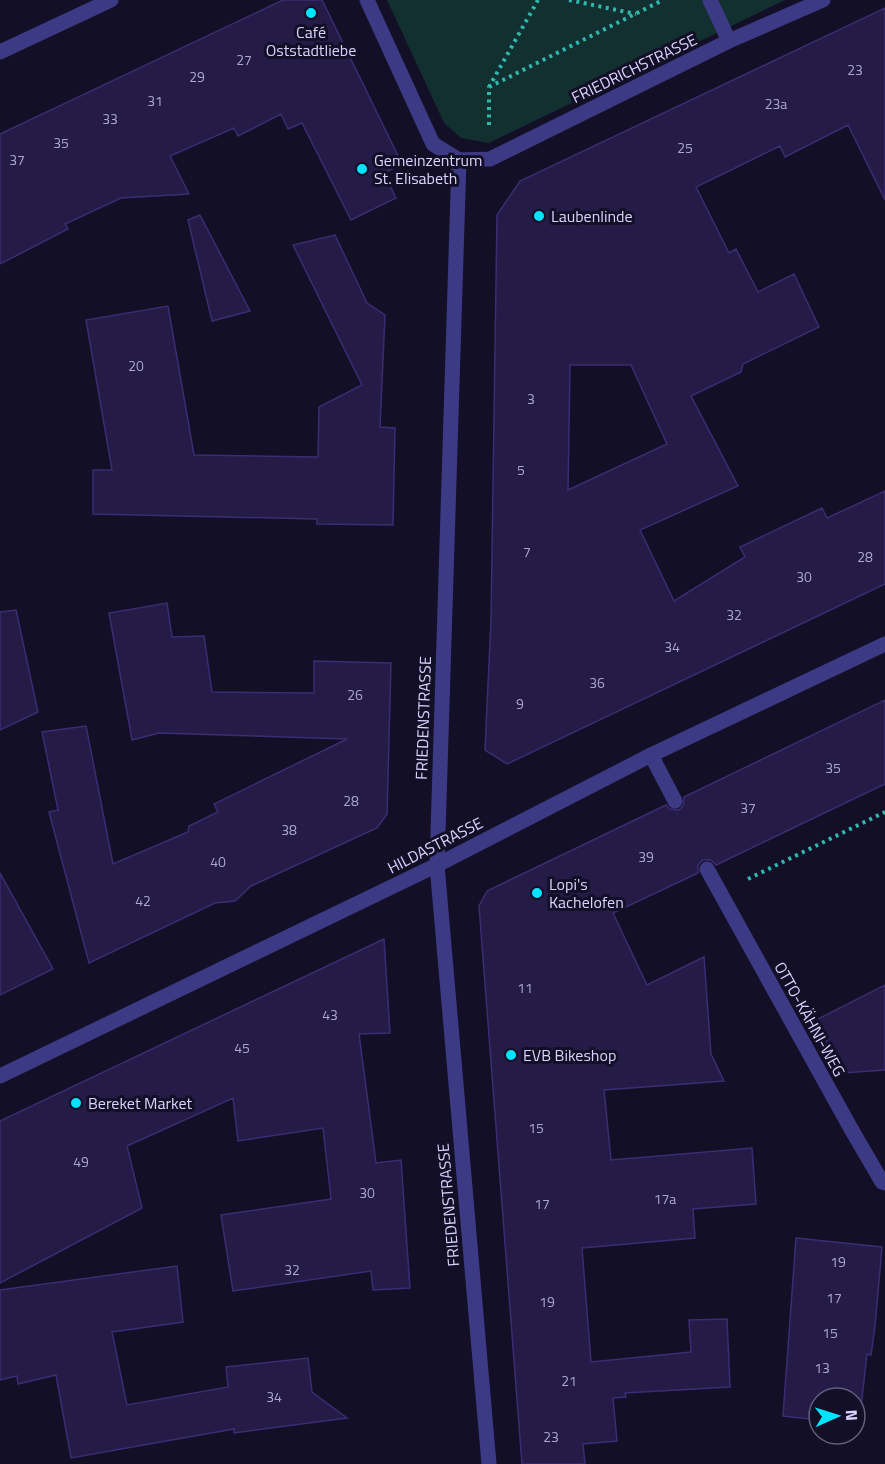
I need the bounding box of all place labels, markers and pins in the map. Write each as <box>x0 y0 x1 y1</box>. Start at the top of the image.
marker: Café Oststadtliebe <box>304 6 318 20</box>
place label: Café Oststadtliebe <box>266 20 356 62</box>
place label: Gemeinzentrum St. Elisabeth <box>374 148 482 190</box>
marker: Gemeinzentrum St. Elisabeth <box>355 162 369 176</box>
place label: Laubenlinde <box>551 204 633 228</box>
marker: Laubenlinde <box>532 209 546 223</box>
place label: Lopi's Kachelofen <box>549 872 624 914</box>
marker: Lopi's Kachelofen <box>530 886 544 900</box>
place label: EVB Bikeshop <box>523 1043 616 1067</box>
marker: EVB Bikeshop <box>504 1048 518 1062</box>
place label: Bereket Market <box>88 1091 192 1115</box>
marker: Bereket Market <box>69 1096 83 1110</box>

